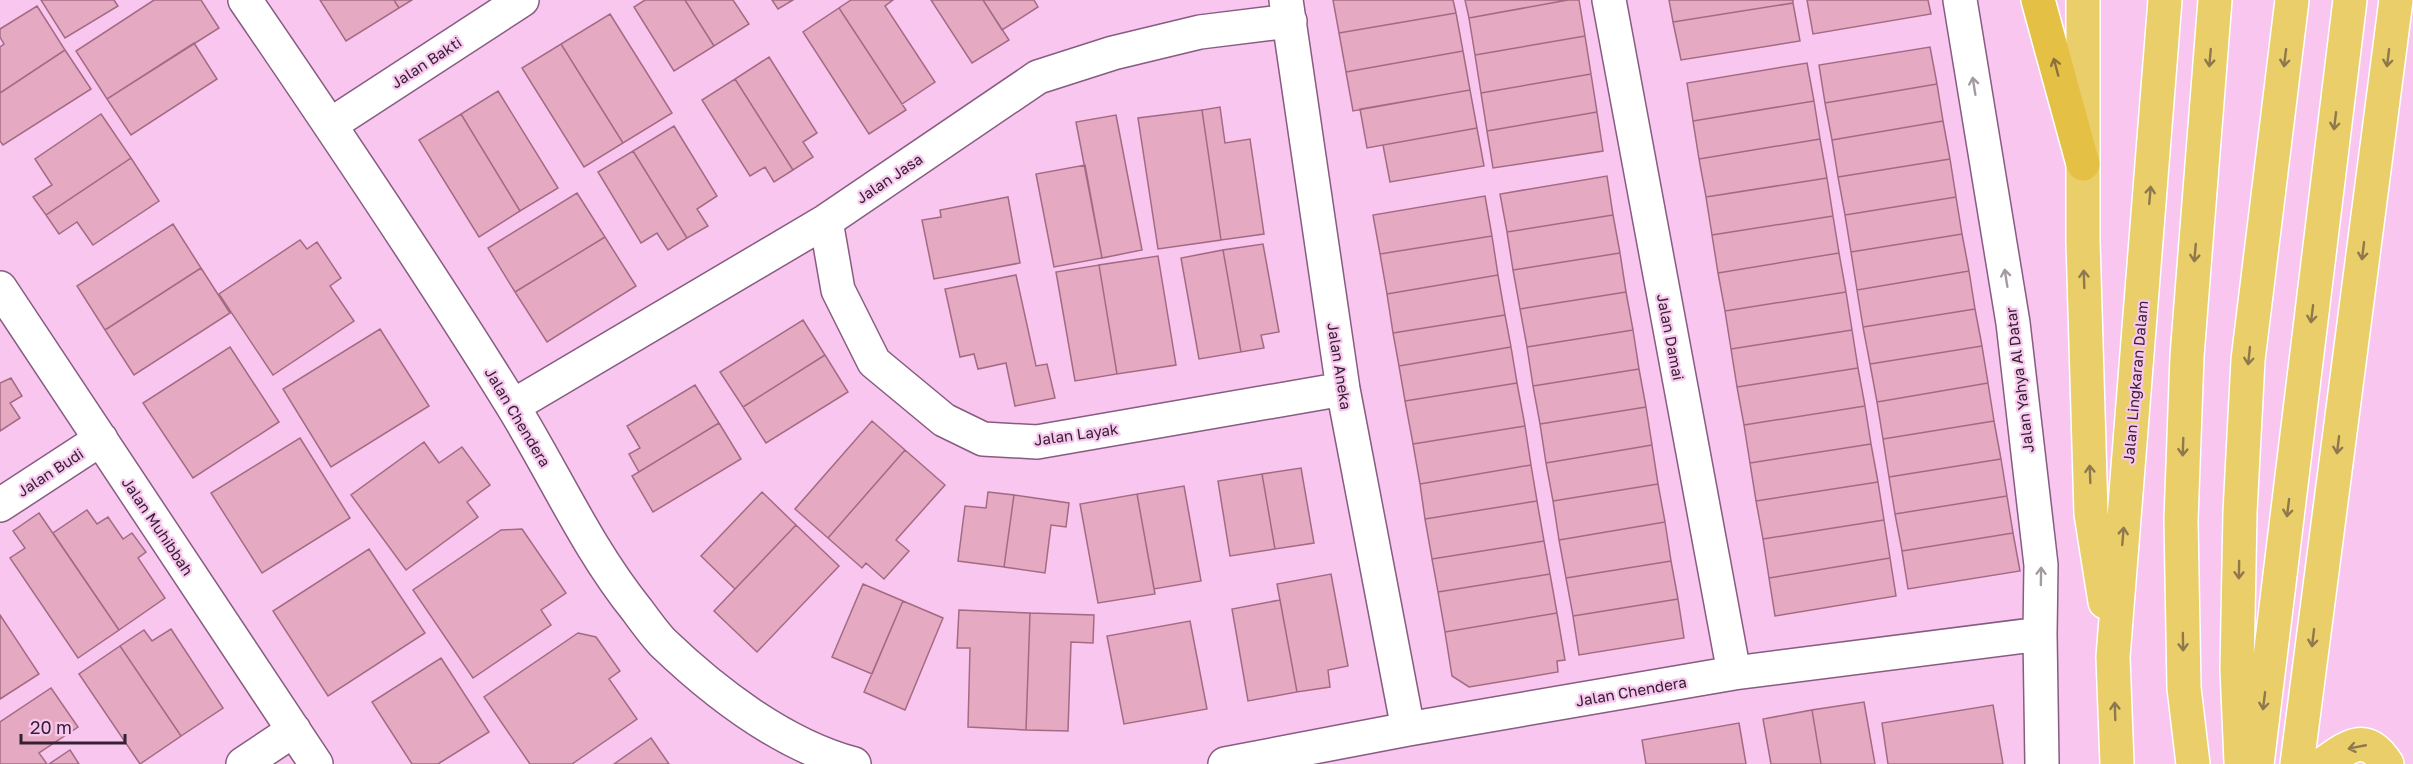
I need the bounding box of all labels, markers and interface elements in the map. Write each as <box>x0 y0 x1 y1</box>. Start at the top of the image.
street label: Jalan Bakti <box>387 33 465 91</box>
one-way arrow <box>2204 48 2215 68</box>
one-way arrow <box>2279 48 2290 67</box>
one-way arrow <box>2383 48 2394 67</box>
one-way arrow <box>2050 58 2062 77</box>
one-way arrow <box>1969 76 1980 96</box>
one-way arrow <box>2330 110 2341 130</box>
street label: Jalan Jasa <box>852 149 926 207</box>
one-way arrow <box>2145 186 2156 206</box>
one-way arrow <box>2358 241 2369 261</box>
one-way arrow <box>2189 242 2200 262</box>
one-way arrow <box>2000 269 2011 288</box>
one-way arrow <box>2078 270 2090 290</box>
street label: Jalan Damai <box>1654 292 1688 382</box>
street label: Jalan Lingkaran Dalam <box>2119 300 2151 464</box>
one-way arrow <box>2306 304 2317 324</box>
street label: Jalan Yahya Al Datar <box>2001 306 2037 454</box>
street label: Jalan Aneka <box>1324 321 1356 411</box>
one-way arrow <box>2243 345 2254 365</box>
street label: Jalan Chendera <box>481 364 555 470</box>
street label: Jalan Layak <box>1033 419 1120 449</box>
one-way arrow <box>2333 434 2344 454</box>
one-way arrow <box>2178 437 2189 457</box>
street label: Jalan Budi <box>13 444 87 500</box>
one-way arrow <box>2084 465 2096 485</box>
street label: Jalan Muhibbah <box>119 474 197 578</box>
one-way arrow <box>2282 497 2293 517</box>
one-way arrow <box>2118 527 2129 547</box>
one-way arrow <box>2233 560 2245 580</box>
one-way arrow <box>2035 566 2047 586</box>
one-way arrow <box>2308 628 2319 648</box>
one-way arrow <box>2177 632 2189 652</box>
street label: Jalan Chendera <box>1574 672 1688 710</box>
one-way arrow <box>2259 691 2270 711</box>
one-way arrow <box>2110 701 2121 721</box>
scale bar <box>21 707 124 745</box>
text: 20 m <box>30 716 72 738</box>
one-way arrow <box>2348 741 2367 752</box>

